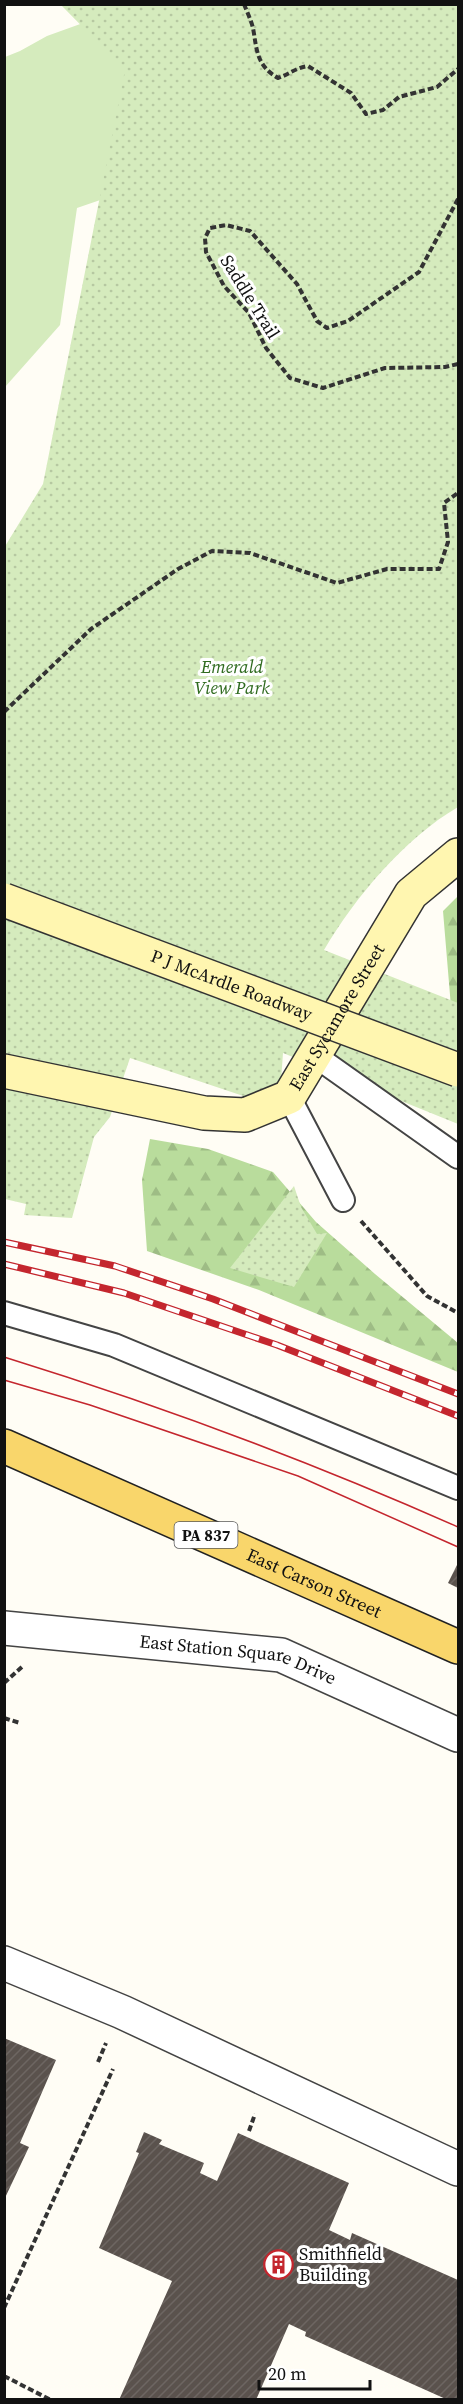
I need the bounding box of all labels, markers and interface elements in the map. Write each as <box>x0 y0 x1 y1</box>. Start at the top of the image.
street label: Saddle Trail <box>215 250 286 344</box>
park label: Emerald View Park <box>194 654 270 700</box>
street label: East Sycamore Street <box>283 939 390 1095</box>
street label: P J McArdle Roadway <box>147 943 317 1027</box>
road number: PA 837 <box>174 1522 238 1548</box>
street label: East Carson Street <box>243 1542 386 1624</box>
street label: East Station Square Drive <box>139 1628 340 1690</box>
place label: Smithfield Building <box>299 2241 382 2287</box>
building icon: Smithfield Building <box>262 2248 294 2280</box>
scale bar <box>259 2353 370 2391</box>
text: 20 m <box>268 2361 306 2386</box>

